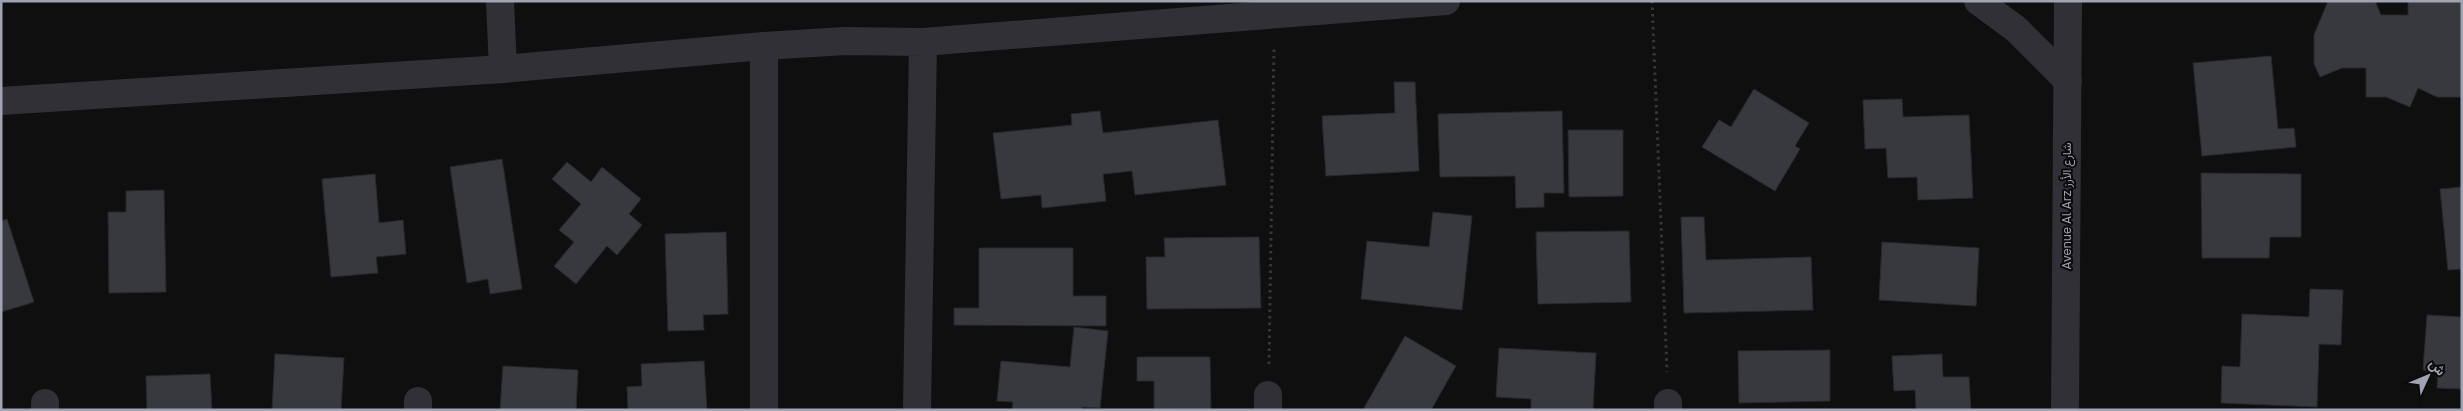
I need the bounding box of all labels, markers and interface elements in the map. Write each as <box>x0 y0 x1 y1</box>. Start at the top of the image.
street label: Avenue Al Arz شارع الأرز <box>2059 143 2076 269</box>
north arrow <box>2403 351 2453 401</box>
text: ش <box>2425 355 2450 379</box>

